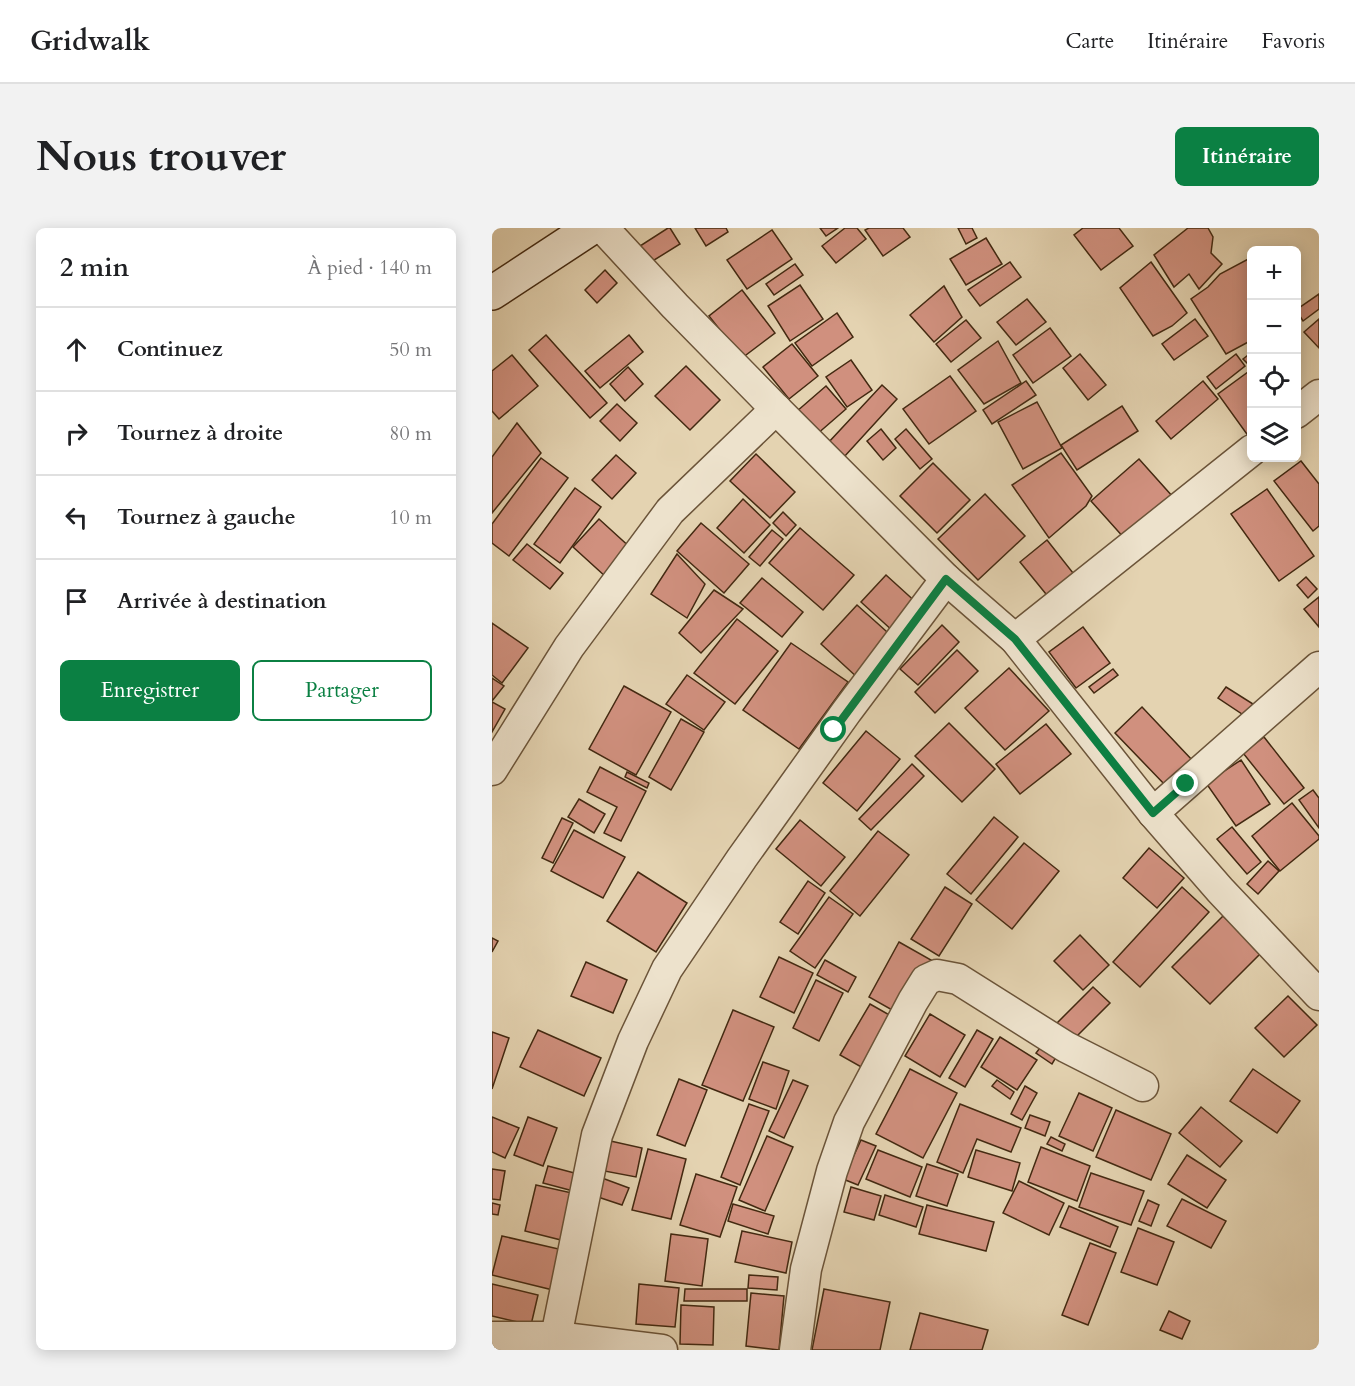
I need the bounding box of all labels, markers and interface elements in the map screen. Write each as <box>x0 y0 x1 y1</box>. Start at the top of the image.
text: Gridwalk <box>30 22 150 60</box>
text: Carte <box>1065 27 1114 56</box>
text: Itinéraire <box>1147 27 1228 56</box>
text: Favoris <box>1261 27 1325 56</box>
button: Itinéraire <box>1175 127 1319 186</box>
text: Nous trouver <box>36 128 286 185</box>
map controls <box>1247 246 1301 462</box>
button: + <box>1247 246 1301 300</box>
text: 2 min <box>60 250 129 285</box>
text: À pied · 140 m <box>308 254 432 281</box>
button: − <box>1247 300 1301 354</box>
icon: ahead <box>60 333 93 366</box>
text: Continuez <box>117 334 223 364</box>
text: 50 m <box>389 336 432 363</box>
button: locate <box>1247 354 1301 408</box>
button: layers <box>1247 408 1301 462</box>
icon: right <box>60 417 93 450</box>
text: Tournez à droite <box>117 418 283 448</box>
text: 80 m <box>389 420 432 447</box>
icon: left <box>60 501 93 534</box>
text: Tournez à gauche <box>117 502 296 532</box>
text: 10 m <box>389 504 432 531</box>
icon: arrive <box>60 585 93 618</box>
text: Arrivée à destination <box>117 586 327 616</box>
button: Enregistrer <box>60 660 240 721</box>
button: Partager <box>252 660 432 721</box>
route start <box>820 716 846 742</box>
route end <box>1172 770 1198 796</box>

